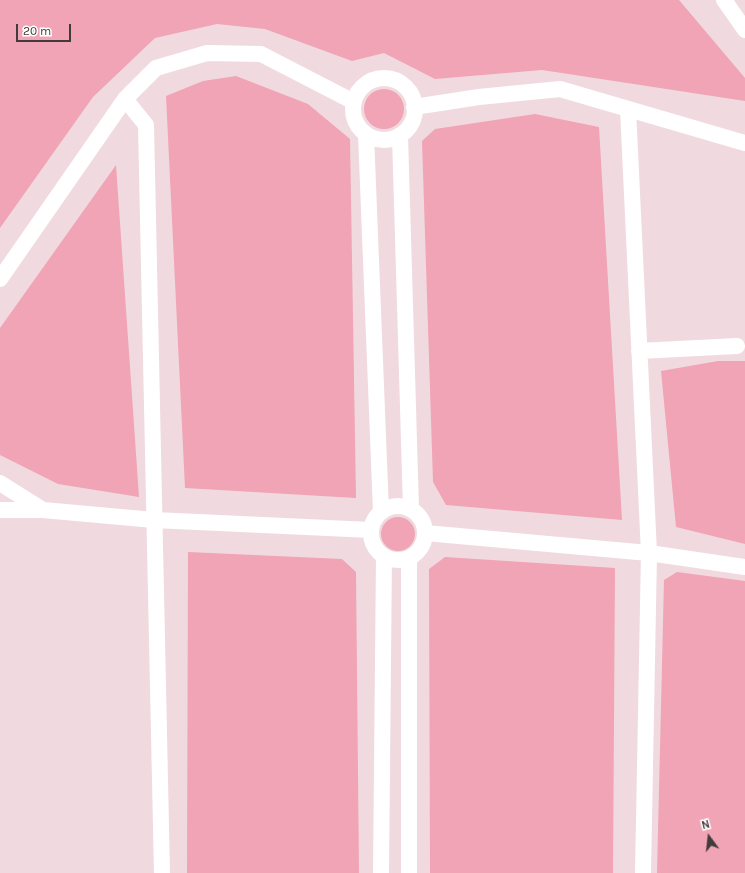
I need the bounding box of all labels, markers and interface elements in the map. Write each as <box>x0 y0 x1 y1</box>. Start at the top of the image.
scale bar <box>18 16 73 42</box>
text: 20 m <box>23 24 51 38</box>
north arrow <box>689 817 729 857</box>
text: N <box>700 818 711 832</box>

